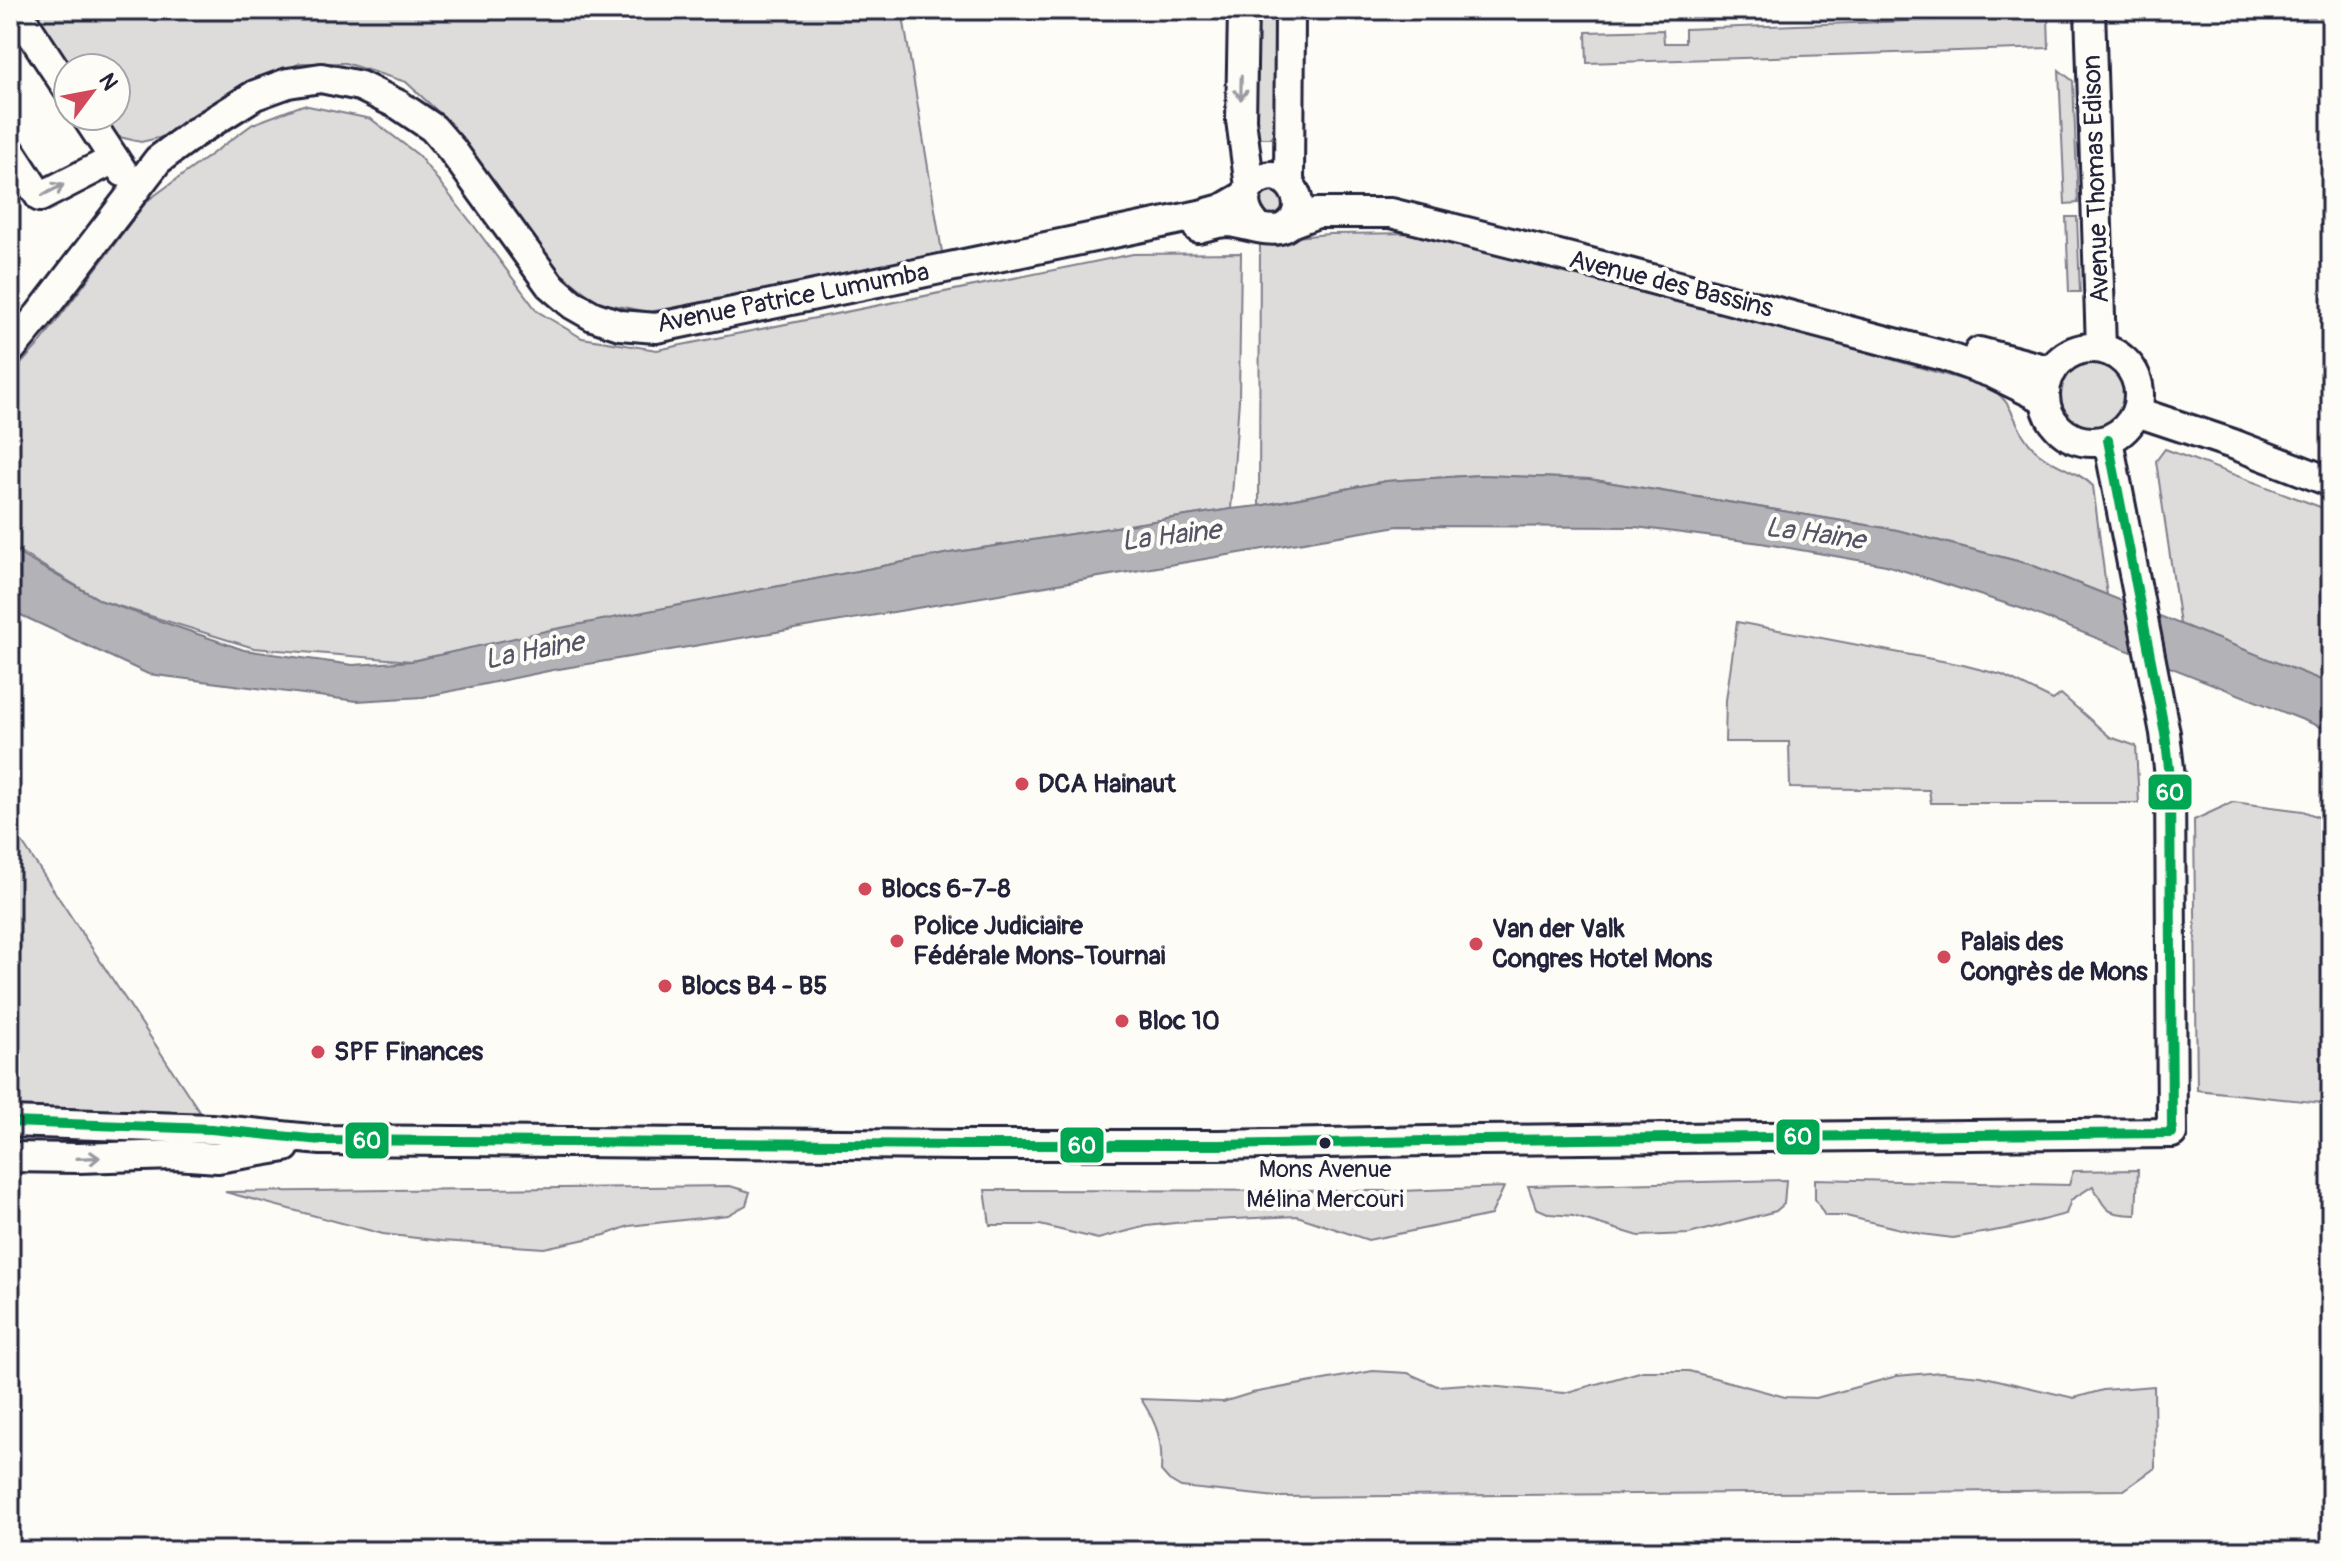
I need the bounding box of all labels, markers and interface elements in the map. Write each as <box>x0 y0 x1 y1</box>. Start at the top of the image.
north arrow <box>52 52 132 132</box>
street label: Avenue Thomas Edison <box>2076 54 2116 304</box>
text: N <box>92 68 124 96</box>
one-way arrow <box>1233 74 1249 101</box>
one-way arrow <box>40 182 64 198</box>
street label: Avenue des Bassins <box>1566 243 1777 325</box>
street label: Avenue Patrice Lumumba <box>654 256 932 340</box>
water label: La Haine <box>1763 510 1870 559</box>
water label: La Haine <box>1119 512 1226 559</box>
water label: La Haine <box>482 624 590 678</box>
place label: DCA Hainaut <box>1038 768 1176 800</box>
line badge: 60 <box>2147 773 2193 811</box>
marker: DCA Hainaut <box>1013 775 1031 793</box>
text: 60 <box>2156 779 2184 807</box>
place label: Blocs 6-7-8 <box>881 873 1010 905</box>
marker: Blocs 6-7-8 <box>856 880 874 898</box>
place label: Police Judiciaire Fédérale Mons-Tournai <box>913 910 1166 972</box>
place label: Van der Valk Congres Hotel Mons <box>1492 913 1713 975</box>
place label: Palais des Congrès de Mons <box>1960 926 2148 988</box>
marker: Police Judiciaire Fédérale Mons-Tournai <box>888 932 906 950</box>
marker: Van der Valk Congres Hotel Mons <box>1467 935 1485 953</box>
marker: Palais des Congrès de Mons <box>1935 948 1953 966</box>
place label: Blocs B4 - B5 <box>681 970 827 1002</box>
marker: Blocs B4 - B5 <box>656 977 674 995</box>
place label: Bloc 10 <box>1138 1005 1220 1037</box>
marker: Bloc 10 <box>1113 1012 1131 1030</box>
place label: SPF Finances <box>334 1036 484 1068</box>
marker: SPF Finances <box>309 1043 327 1061</box>
line badge: 60 <box>1775 1118 1821 1156</box>
line badge: 60 <box>344 1121 390 1160</box>
text: 60 <box>1784 1123 1812 1151</box>
line badge: 60 <box>1059 1126 1105 1164</box>
text: 60 <box>353 1127 381 1155</box>
text: 60 <box>1068 1132 1096 1160</box>
marker: Mons Avenue Mélina Mercouri <box>1317 1135 1333 1151</box>
one-way arrow <box>74 1150 101 1165</box>
place label: Mons Avenue Mélina Mercouri <box>1246 1155 1404 1214</box>

